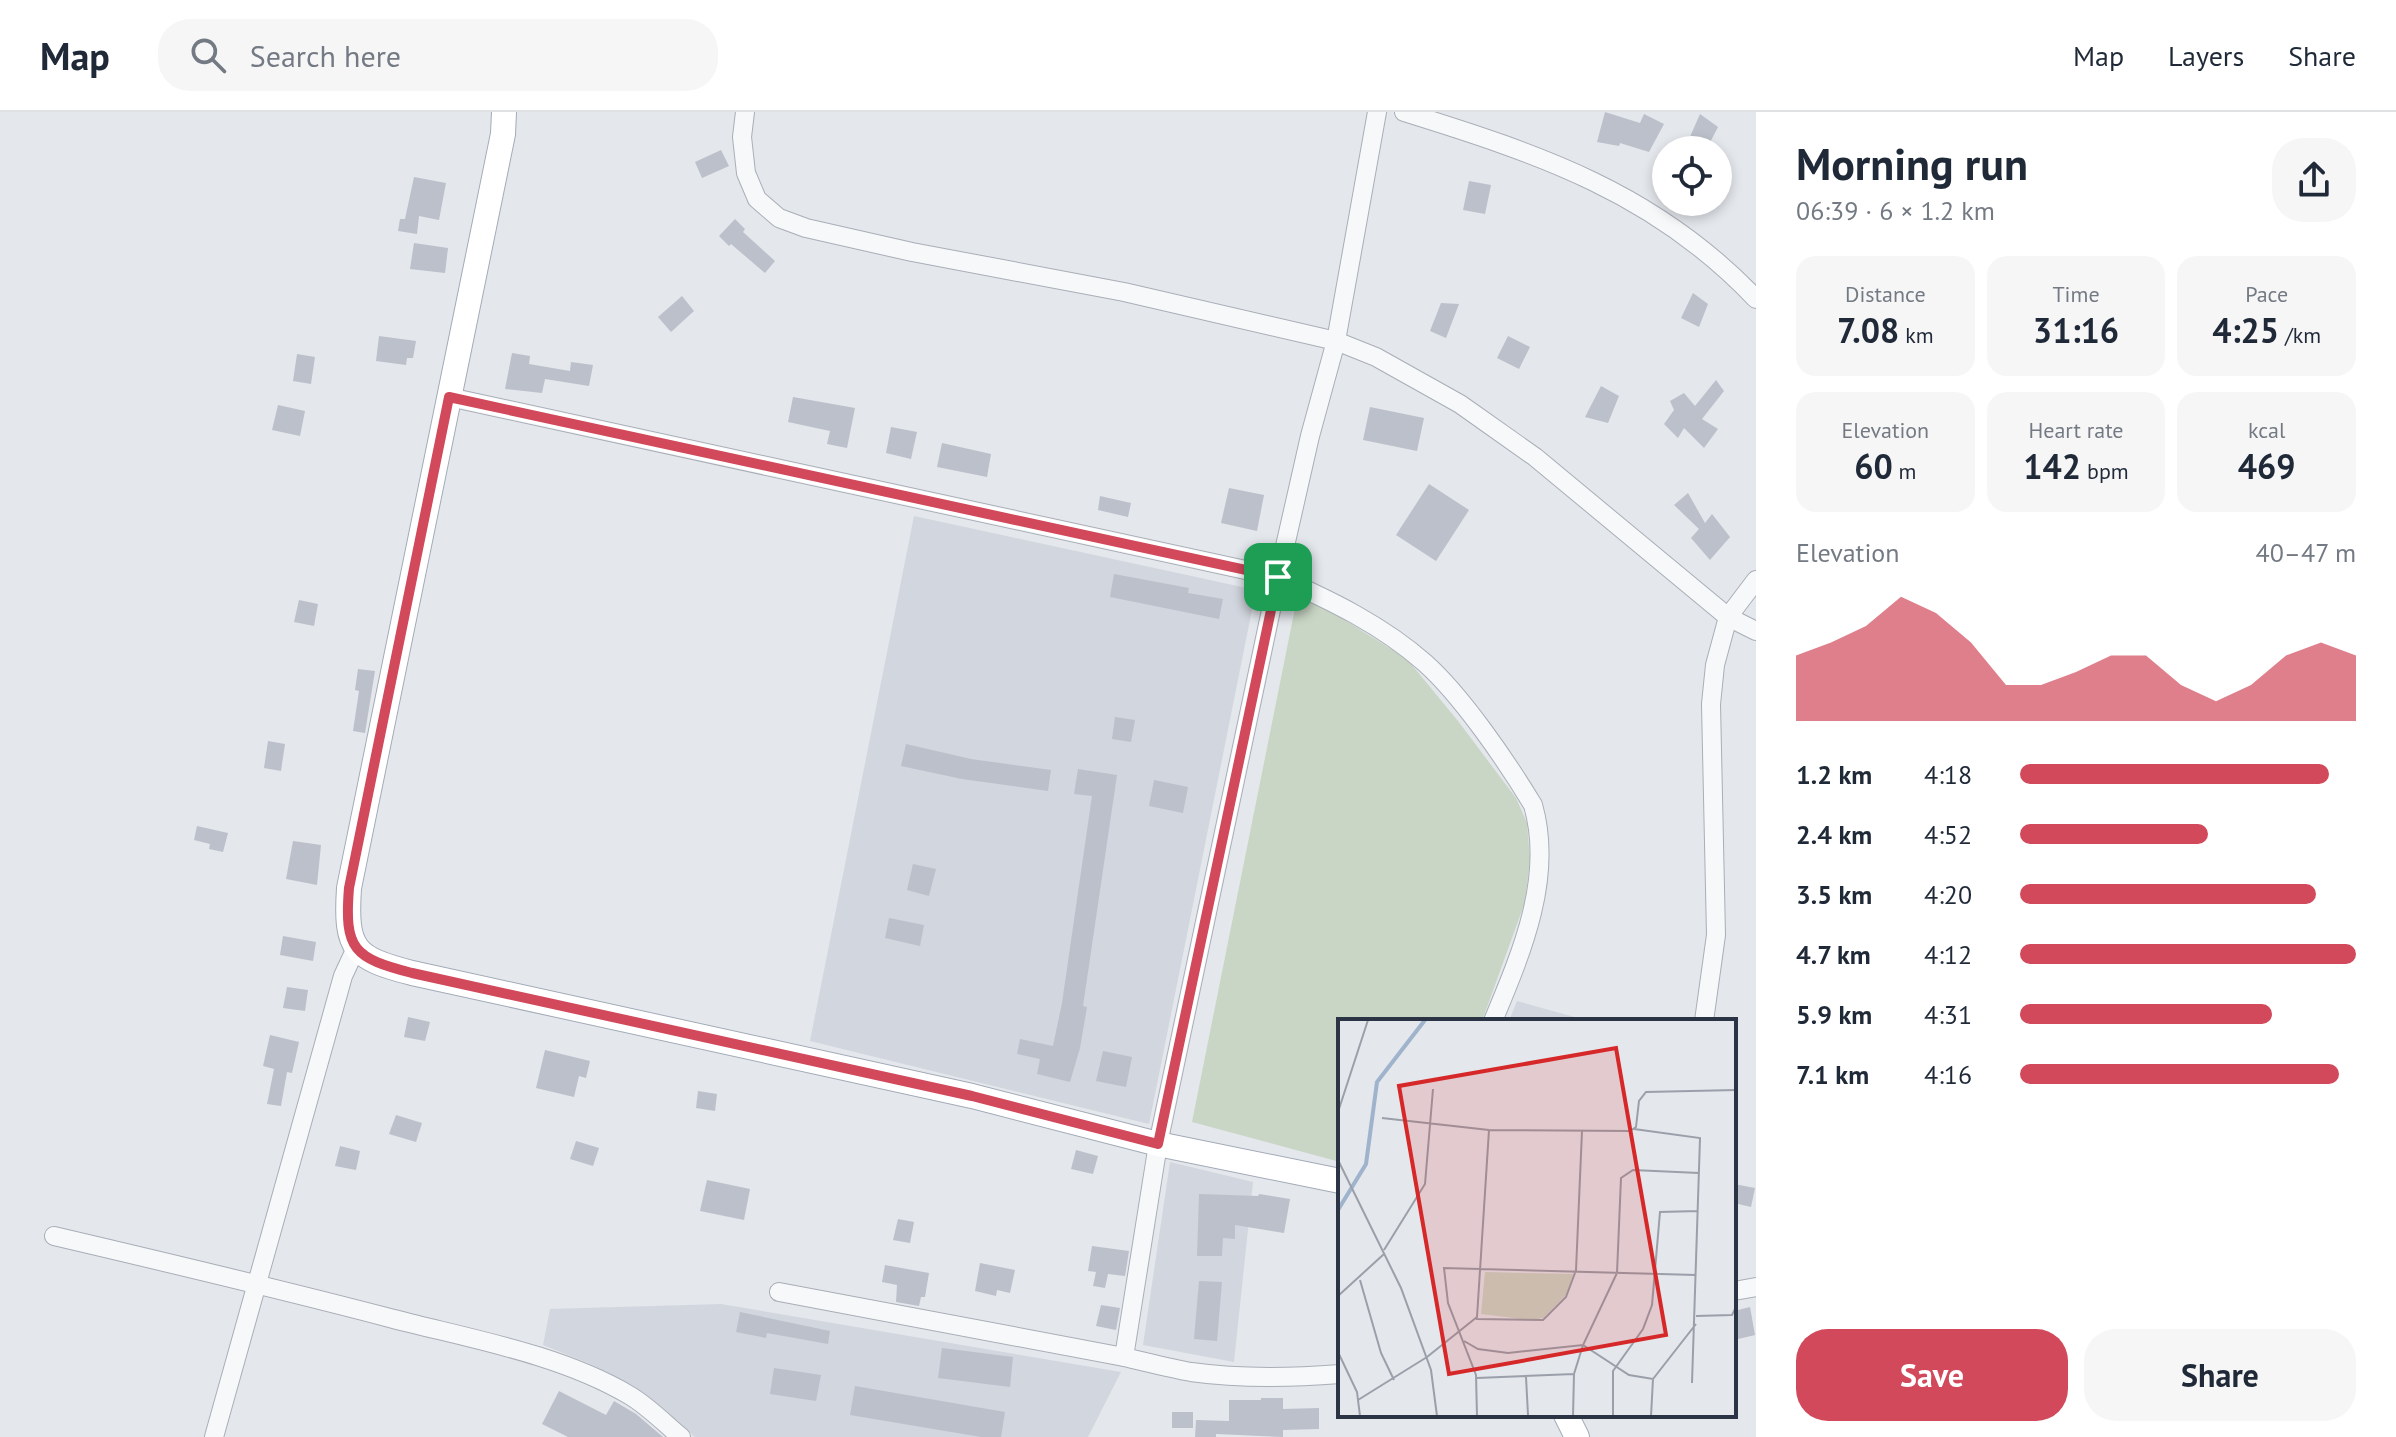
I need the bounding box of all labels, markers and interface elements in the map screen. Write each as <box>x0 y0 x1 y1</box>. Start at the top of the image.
search box <box>158 19 718 91</box>
text: Map <box>40 31 110 80</box>
icon: search <box>186 33 230 77</box>
text: Search here <box>250 36 401 75</box>
text: Map <box>2073 37 2124 74</box>
text: Layers <box>2168 37 2244 74</box>
text: Share <box>2288 37 2356 74</box>
text: Morning run <box>1796 135 2028 192</box>
map controls <box>1652 136 1732 216</box>
button: locate <box>1652 136 1732 216</box>
button: share <box>2272 138 2356 222</box>
text: 06:39 · 6 × 1.2 km <box>1796 194 1995 227</box>
text: Distance <box>1845 280 1926 308</box>
text: Time <box>2052 280 2100 308</box>
text: Pace <box>2245 280 2288 308</box>
text: 7.08 <box>1837 308 1899 352</box>
text: 31:16 <box>2033 308 2119 352</box>
text: 4:25 <box>2212 308 2279 352</box>
text: km <box>1899 321 1934 349</box>
text: /km <box>2279 321 2321 349</box>
text: Elevation <box>1842 416 1929 444</box>
text: Heart rate <box>2028 416 2124 444</box>
text: kcal <box>2248 416 2285 444</box>
text: 60 <box>1854 444 1893 488</box>
text: 142 <box>2023 444 2081 488</box>
text: 469 <box>2238 444 2296 488</box>
text: m <box>1893 457 1916 485</box>
text: bpm <box>2081 457 2129 485</box>
text: Elevation <box>1796 536 1900 569</box>
text: 40–47 m <box>2256 536 2356 569</box>
pin <box>1244 543 1312 611</box>
icon: arrive <box>1256 555 1300 599</box>
text: 1.2 km <box>1796 758 1872 791</box>
text: 4:18 <box>1924 758 1972 791</box>
text: 2.4 km <box>1796 818 1872 851</box>
text: 4:52 <box>1924 818 1972 851</box>
text: 3.5 km <box>1796 878 1872 911</box>
text: 4:20 <box>1924 878 1972 911</box>
text: 4.7 km <box>1796 938 1871 971</box>
text: 4:12 <box>1924 938 1972 971</box>
text: 5.9 km <box>1796 998 1872 1031</box>
text: 4:31 <box>1924 998 1972 1031</box>
inset map <box>1338 1019 1736 1417</box>
text: 7.1 km <box>1796 1058 1869 1091</box>
text: 4:16 <box>1924 1058 1972 1091</box>
button: Save <box>1796 1329 2068 1421</box>
button: Share <box>2084 1329 2356 1421</box>

